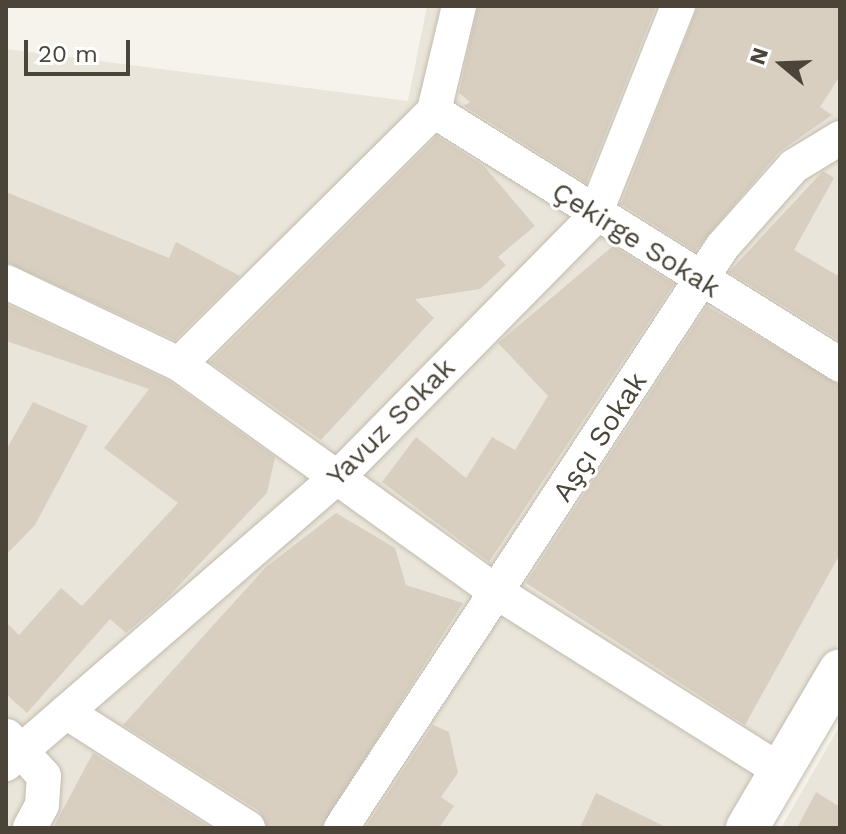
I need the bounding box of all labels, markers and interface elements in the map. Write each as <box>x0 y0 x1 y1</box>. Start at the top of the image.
scale bar <box>28 24 134 74</box>
north arrow <box>742 24 822 104</box>
text: 20 m <box>38 40 98 68</box>
text: N <box>744 44 773 68</box>
street label: Çekirge Sokak <box>546 175 726 305</box>
street label: Yavuz Sokak <box>320 351 462 493</box>
street label: Aşçı Sokak <box>546 366 654 508</box>

